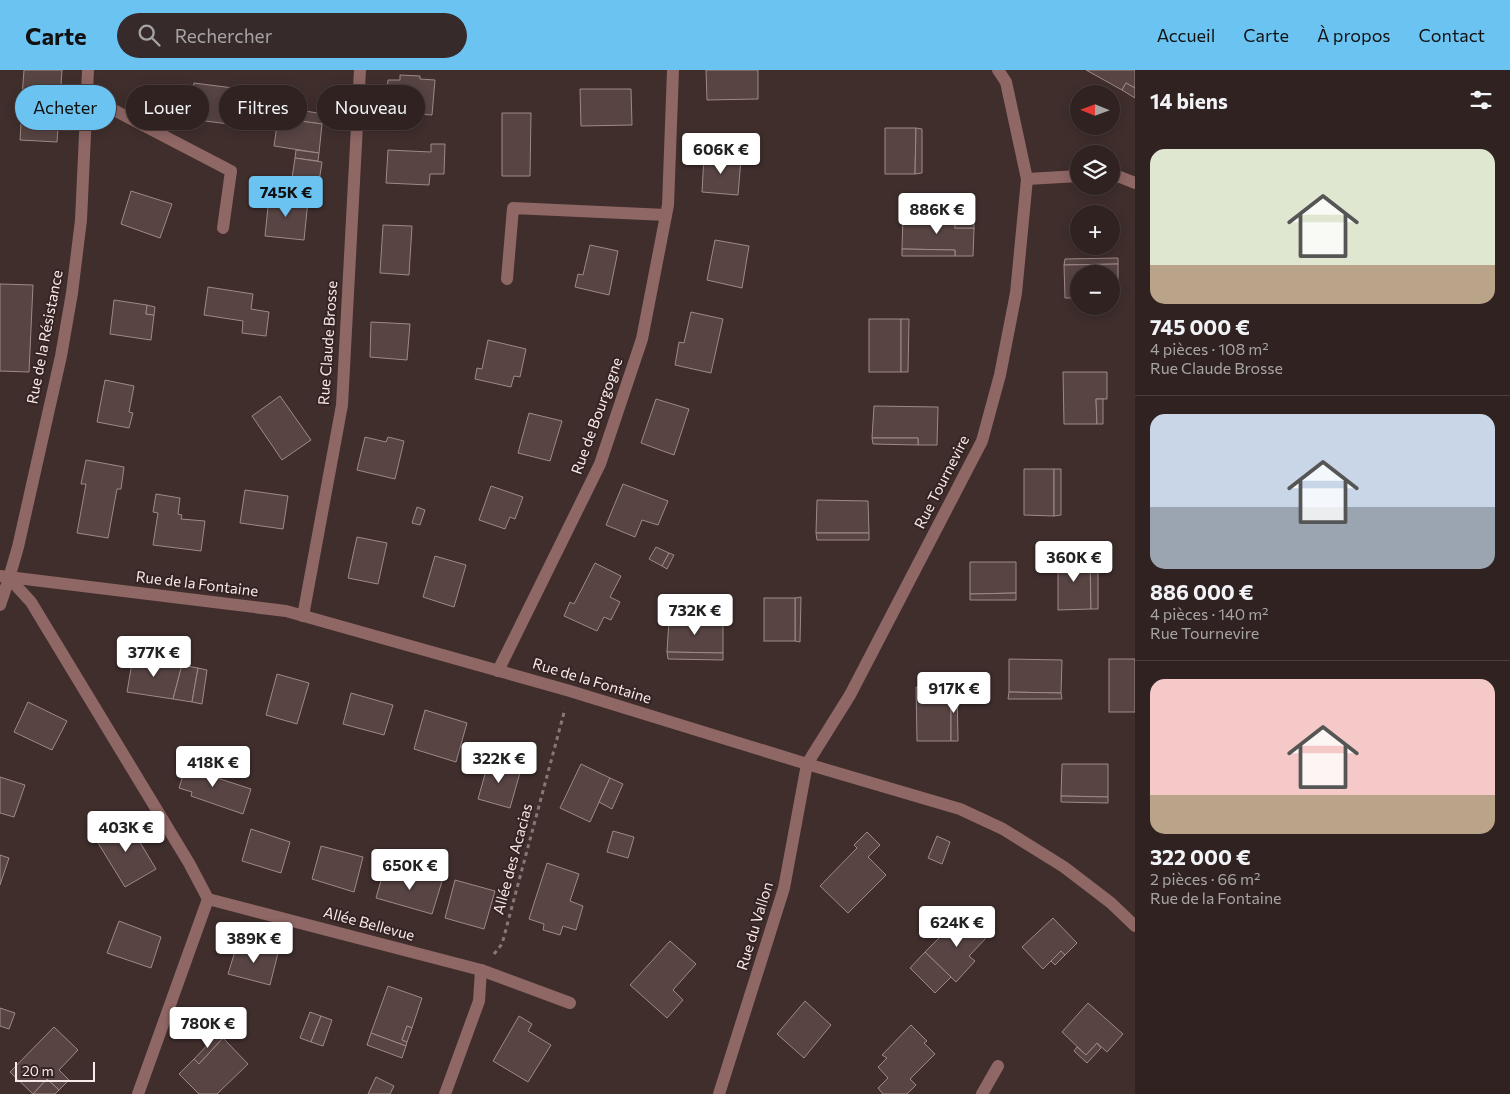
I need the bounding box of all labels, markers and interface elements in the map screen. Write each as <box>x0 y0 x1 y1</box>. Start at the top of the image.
search box <box>117 13 467 58</box>
text: Carte <box>25 21 87 50</box>
icon: search <box>135 21 163 49</box>
text: Rechercher <box>175 24 272 47</box>
text: Accueil <box>1157 24 1215 46</box>
text: Carte <box>1243 24 1289 46</box>
text: À propos <box>1317 24 1391 46</box>
text: Contact <box>1419 24 1485 46</box>
chip: Acheter <box>15 85 116 130</box>
chip: Louer <box>126 85 209 130</box>
chip: Filtres <box>219 85 307 130</box>
chip: Nouveau <box>317 85 425 130</box>
north arrow <box>1070 85 1120 135</box>
map controls <box>1070 85 1120 315</box>
icon: filters <box>1467 86 1495 114</box>
text: 14 biens <box>1150 88 1228 113</box>
pin: 606K € <box>680 132 762 175</box>
text: 606K € <box>693 139 749 158</box>
button: layers <box>1070 145 1120 195</box>
pin: 745K € <box>245 176 327 218</box>
icon: home <box>1278 181 1368 271</box>
text: 745K € <box>260 182 312 201</box>
pin: 886K € <box>896 192 978 235</box>
text: 886K € <box>909 199 965 218</box>
button: + <box>1070 205 1120 255</box>
button: − <box>1070 265 1120 315</box>
street label: Rue de la Résistance <box>22 268 66 405</box>
street label: Rue Claude Brosse <box>314 280 340 406</box>
text: 745 000 € <box>1150 314 1250 339</box>
text: 4 pièces · 108 m² <box>1150 339 1269 358</box>
street label: Rue de Bourgogne <box>567 355 626 477</box>
text: Rue Claude Brosse <box>1150 358 1283 377</box>
street label: Rue Tournevire <box>910 432 972 531</box>
icon: home <box>1278 447 1368 537</box>
pin: 360K € <box>1033 540 1115 583</box>
text: 360K € <box>1046 547 1102 566</box>
street label: Rue de la Fontaine <box>135 567 259 599</box>
text: 886 000 € <box>1150 579 1254 604</box>
pin: 732K € <box>654 594 736 636</box>
text: 732K € <box>669 600 721 619</box>
text: 4 pièces · 140 m² <box>1150 604 1269 623</box>
text: Rue Tournevire <box>1150 623 1259 642</box>
pin: 377K € <box>113 636 195 678</box>
text: 377K € <box>128 642 180 661</box>
street label: Rue de la Fontaine <box>531 653 654 707</box>
pin: 917K € <box>913 672 995 714</box>
text: 917K € <box>928 678 980 697</box>
icon: home <box>1278 712 1368 802</box>
pin: 322K € <box>458 742 540 784</box>
pin: 418K € <box>172 746 254 788</box>
text: 322K € <box>473 748 525 767</box>
text: 418K € <box>187 752 239 771</box>
street label: Allée des Acacias <box>489 801 536 916</box>
pin: 403K € <box>85 810 167 853</box>
text: 403K € <box>98 817 154 836</box>
text: 322 000 € <box>1150 844 1251 869</box>
pin: 650K € <box>369 848 451 891</box>
text: 650K € <box>382 855 438 874</box>
text: 2 pièces · 66 m² <box>1150 869 1260 888</box>
street label: Rue du Vallon <box>732 879 776 972</box>
text: Rue de la Fontaine <box>1150 888 1282 907</box>
street label: Allée Bellevue <box>322 902 417 944</box>
pin: 624K € <box>916 906 998 948</box>
text: 624K € <box>930 912 984 931</box>
pin: 389K € <box>213 922 295 964</box>
text: 389K € <box>227 928 281 947</box>
pin: 780K € <box>167 1006 249 1049</box>
text: 780K € <box>181 1013 235 1032</box>
scale bar <box>15 1059 95 1082</box>
text: 20 m <box>22 1062 54 1079</box>

